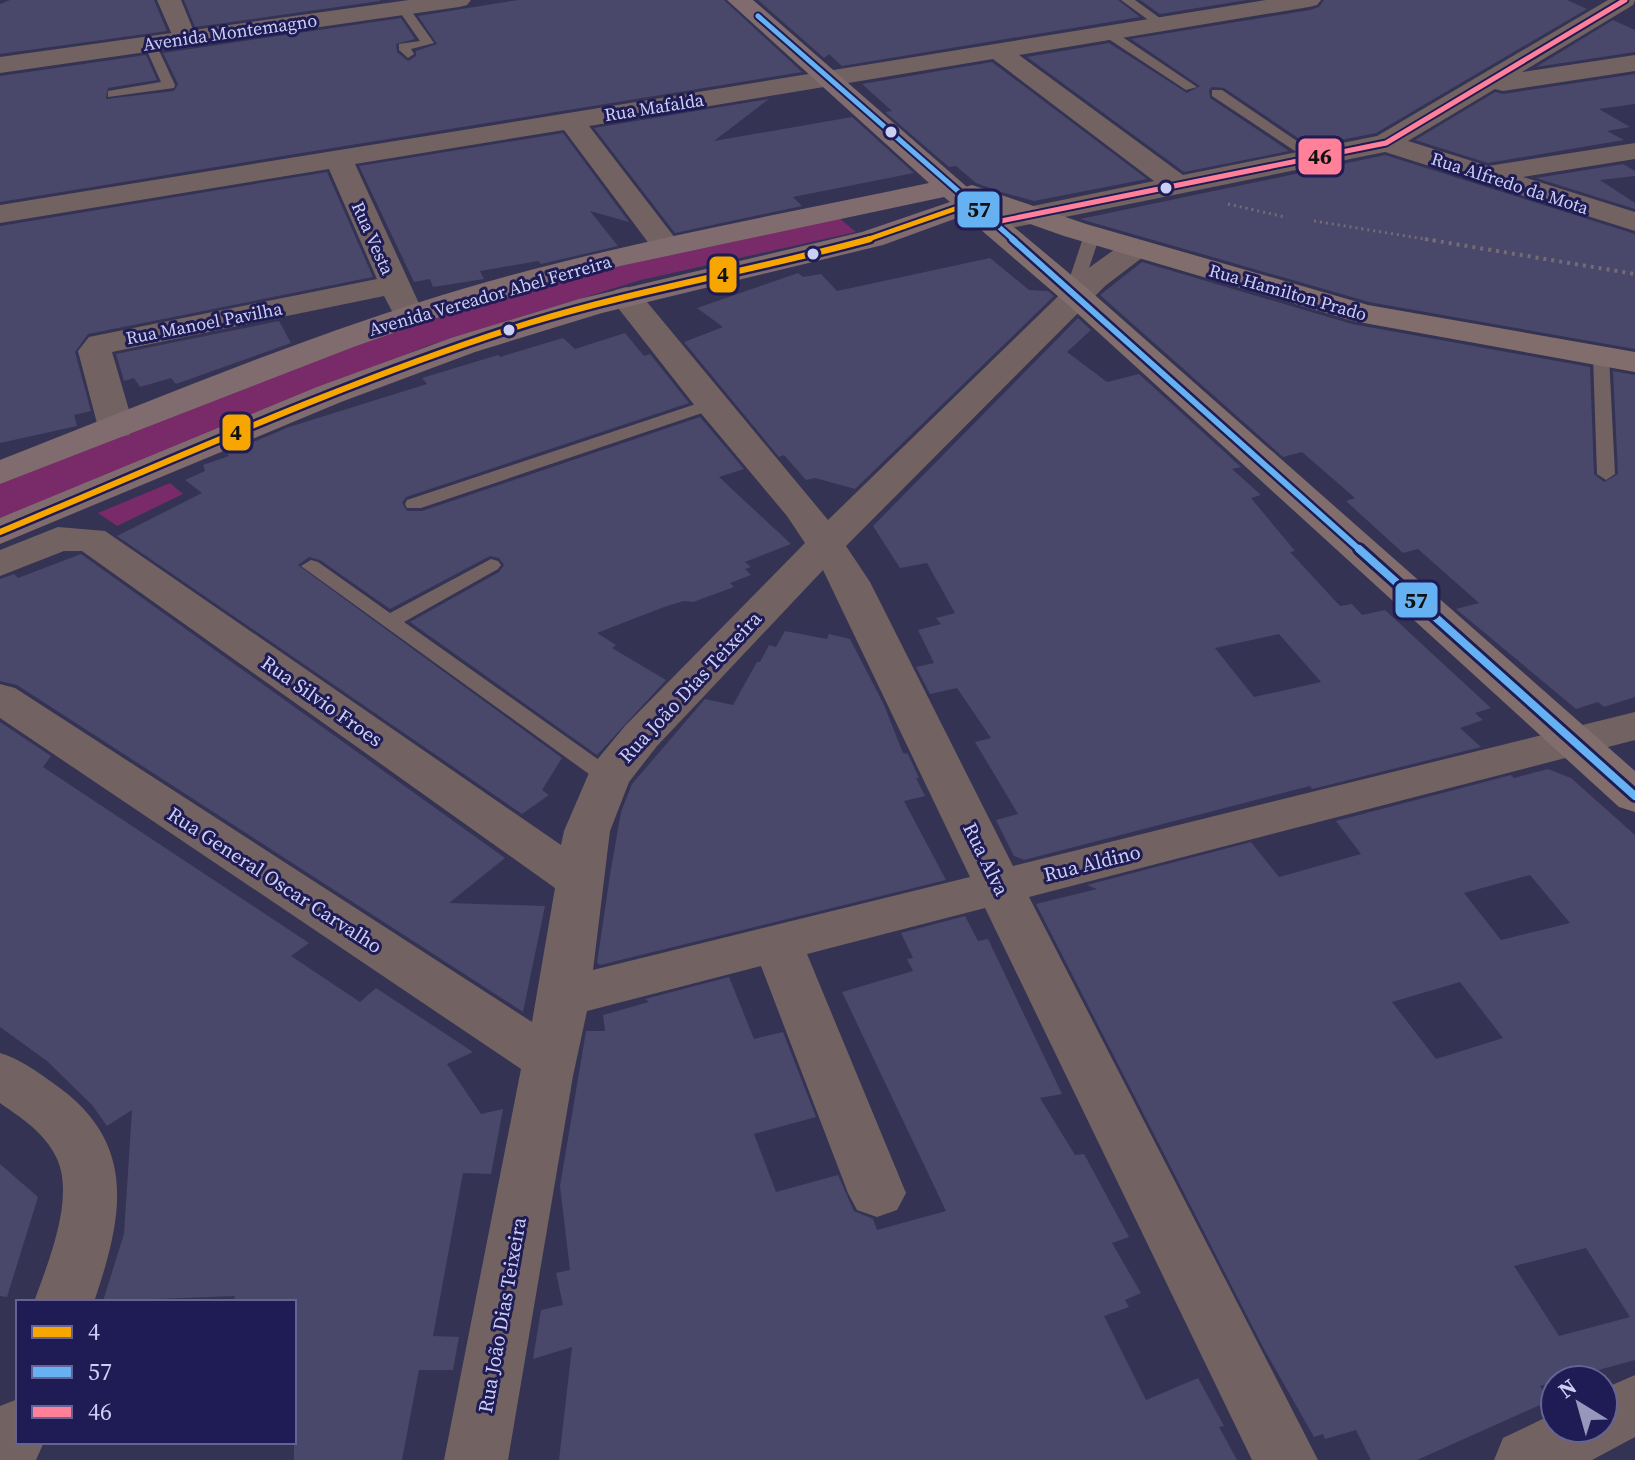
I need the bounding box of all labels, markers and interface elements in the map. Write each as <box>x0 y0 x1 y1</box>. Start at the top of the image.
street label: Avenida Montemagno <box>141 7 319 57</box>
street label: Rua Mafalda <box>602 87 706 127</box>
unlabelled marker <box>883 124 899 140</box>
line badge: 46 <box>1297 137 1343 176</box>
text: 46 <box>1308 141 1332 171</box>
street label: Rua Alfredo da Mota <box>1428 146 1593 220</box>
unlabelled marker <box>1158 180 1174 196</box>
line badge: 57 <box>956 190 1001 229</box>
text: 57 <box>967 194 991 224</box>
street label: Rua Vesta <box>346 197 401 279</box>
unlabelled marker <box>805 246 821 262</box>
street label: Avenida Vereador Abel Ferreira <box>366 248 615 342</box>
line badge: 4 <box>708 255 738 294</box>
street label: Rua Hamilton Prado <box>1206 258 1370 327</box>
text: 4 <box>717 259 729 289</box>
street label: Rua Manoel Pavilha <box>124 295 285 350</box>
unlabelled marker <box>501 322 517 338</box>
line badge: 4 <box>221 413 252 452</box>
text: 4 <box>230 417 242 447</box>
line badge: 57 <box>1394 581 1439 619</box>
text: 57 <box>1404 585 1428 615</box>
street label: Rua João Dias Teixeira <box>612 604 768 769</box>
street label: Rua Silvio Froes <box>256 649 388 753</box>
street label: Rua General Oscar Carvalho <box>162 800 388 960</box>
street label: Rua Alva <box>956 818 1016 901</box>
street label: Rua Aldino <box>1041 837 1143 889</box>
street label: Rua João Dias Teixeira <box>471 1214 533 1415</box>
legend <box>16 1300 296 1444</box>
text: 4 <box>88 1315 100 1348</box>
text: 57 <box>88 1355 112 1388</box>
north arrow <box>1539 1364 1619 1444</box>
text: N <box>1552 1371 1582 1405</box>
text: 46 <box>88 1395 112 1428</box>

